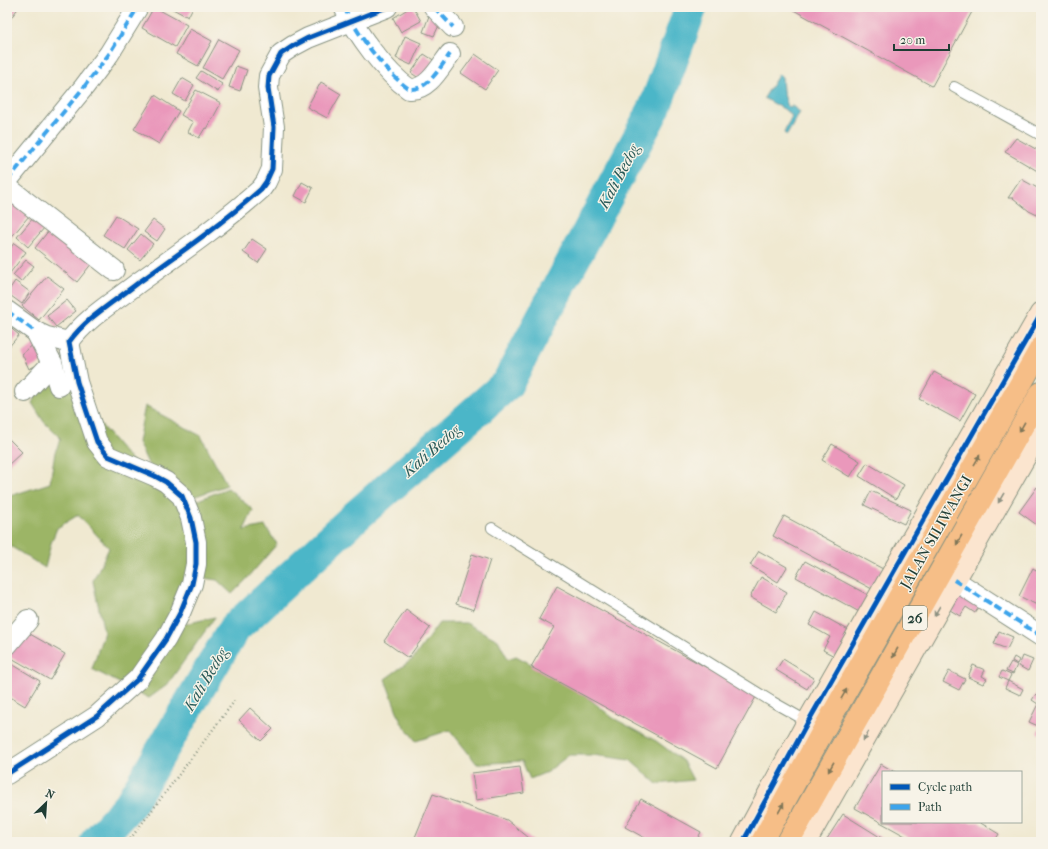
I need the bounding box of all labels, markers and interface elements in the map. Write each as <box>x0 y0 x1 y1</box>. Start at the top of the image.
scale bar <box>894 26 949 52</box>
text: 20 m <box>900 33 925 47</box>
water label: Kali Bedog <box>593 140 644 213</box>
water label: Kali Bedog <box>398 420 465 481</box>
one-way arrow <box>1019 421 1025 433</box>
one-way arrow <box>974 454 981 465</box>
street label: JALAN SILIWANGI <box>896 472 976 593</box>
one-way arrow <box>997 492 1004 504</box>
one-way arrow <box>955 534 962 546</box>
one-way arrow <box>933 605 940 617</box>
road number: 26 <box>903 606 927 630</box>
water label: Kali Bedog <box>179 644 232 715</box>
one-way arrow <box>891 648 898 659</box>
one-way arrow <box>841 688 848 700</box>
one-way arrow <box>862 730 869 742</box>
one-way arrow <box>827 761 834 773</box>
legend <box>882 771 1022 823</box>
text: Cycle path <box>918 780 973 794</box>
north arrow <box>26 783 66 823</box>
text: N <box>43 787 57 802</box>
text: Path <box>918 800 942 814</box>
one-way arrow <box>777 802 784 814</box>

